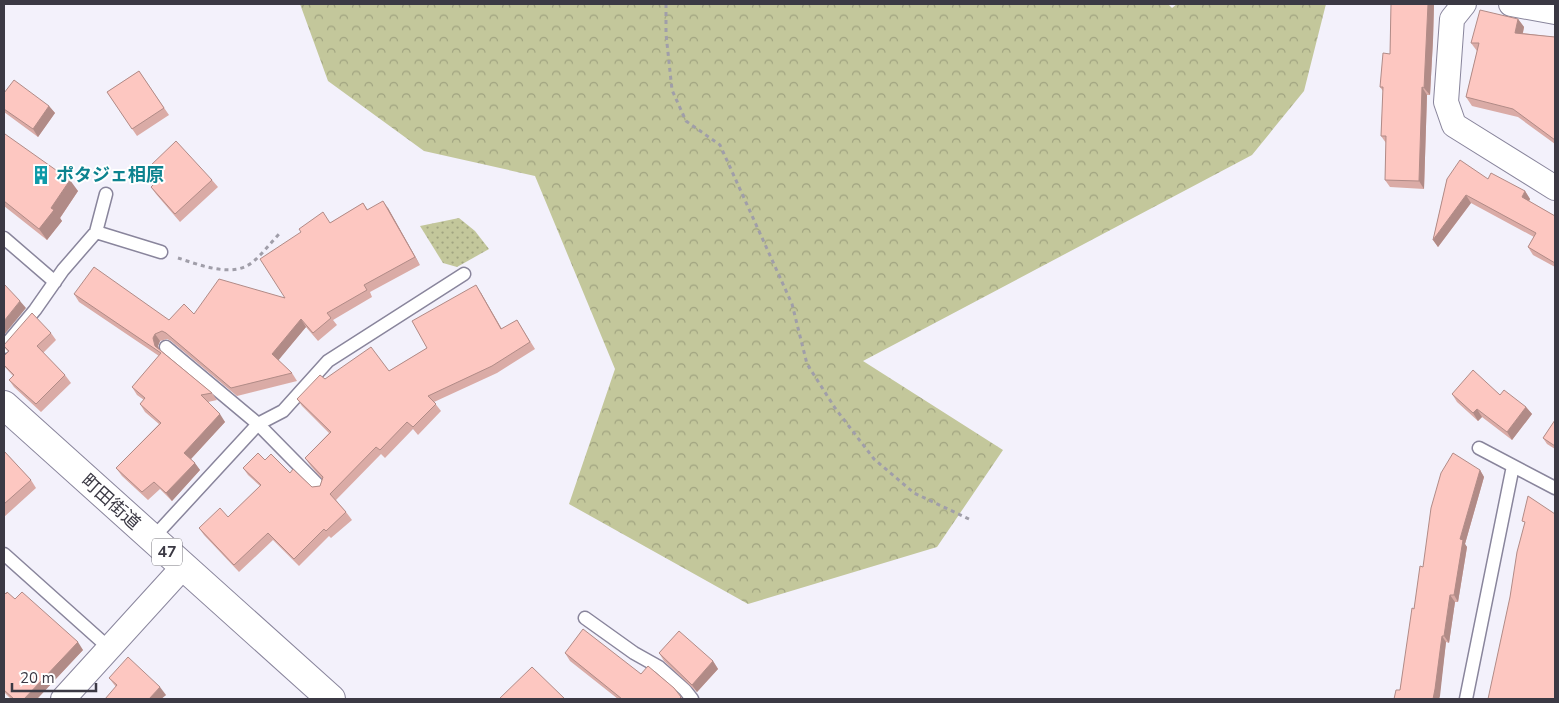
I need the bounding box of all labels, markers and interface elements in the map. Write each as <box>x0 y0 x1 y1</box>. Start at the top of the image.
place label: ポタジェ相原 <box>56 163 164 187</box>
building icon: ポタジェ相原 <box>30 164 52 186</box>
street label: 町田街道 <box>76 469 146 535</box>
road number: 47 <box>152 538 182 566</box>
scale bar <box>12 660 96 692</box>
text: 20 m <box>20 668 55 688</box>

